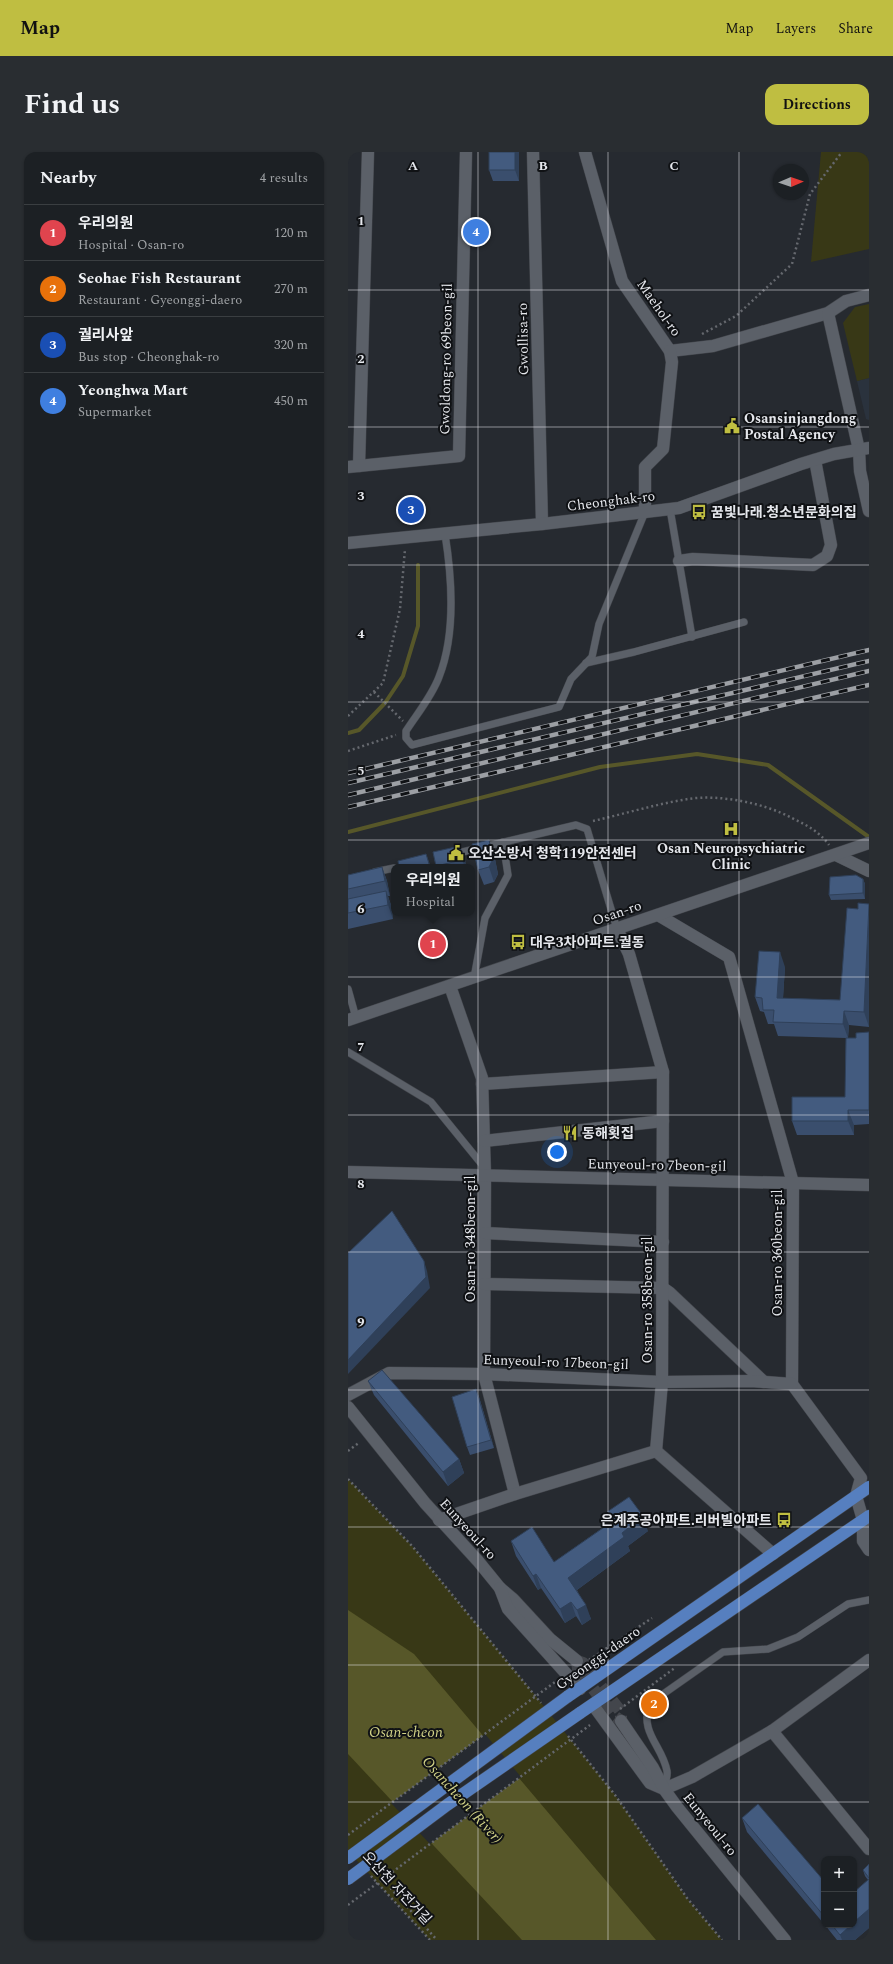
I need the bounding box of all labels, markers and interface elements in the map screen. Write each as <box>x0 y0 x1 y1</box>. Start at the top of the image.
text: Map <box>20 14 60 43</box>
text: Map <box>725 18 754 39</box>
text: Layers <box>776 18 816 39</box>
text: Share <box>838 18 873 39</box>
text: Find us <box>24 83 120 126</box>
button: Directions <box>765 84 869 125</box>
text: A <box>408 156 418 176</box>
text: B <box>538 156 548 176</box>
text: C <box>669 156 679 176</box>
north arrow <box>773 164 809 200</box>
text: Nearby <box>40 165 96 191</box>
text: 4 results <box>260 168 308 188</box>
text: 1 <box>357 211 365 231</box>
text: 우리의원 <box>78 212 133 235</box>
pin: 4 <box>463 217 489 247</box>
text: 1 <box>49 223 57 243</box>
text: 120 m <box>274 223 308 243</box>
text: Hospital · Osan-ro <box>78 235 184 255</box>
text: Seohae Fish Restaurant <box>78 267 241 290</box>
street label: Maehol-ro <box>632 275 686 341</box>
text: 2 <box>49 279 57 299</box>
text: 270 m <box>274 279 308 299</box>
street label: Gwoldong-ro 69beon-gil <box>434 283 458 435</box>
text: Restaurant · Gyeonggi-daero <box>78 290 242 310</box>
street label: Gwollisa-ro <box>512 303 534 375</box>
text: 궐리사앞 <box>78 324 133 347</box>
text: 3 <box>49 335 57 355</box>
text: 320 m <box>274 335 308 355</box>
text: Bus stop · Cheonghak-ro <box>78 347 219 367</box>
text: 2 <box>357 349 365 369</box>
text: Yeonghwa Mart <box>78 379 188 402</box>
text: 4 <box>49 391 57 411</box>
text: 450 m <box>274 391 308 411</box>
text: Supermarket <box>78 402 152 422</box>
place label: Osansinjangdong Postal Agency <box>744 408 856 445</box>
public building icon: Osansinjangdong Postal Agency <box>723 417 741 435</box>
street label: Cheonghak-ro <box>566 485 656 517</box>
text: 3 <box>357 486 365 506</box>
pin: 3 <box>398 495 424 525</box>
place label: 꿈빛나래.청소년문화의집 <box>711 502 856 523</box>
bus stop icon: 꿈빛나래.청소년문화의집 <box>690 503 708 521</box>
text: 4 <box>357 624 365 644</box>
text: 5 <box>357 761 365 781</box>
hospital icon: Osan Neuropsychiatric Clinic <box>722 820 740 838</box>
place label: Osan Neuropsychiatric Clinic <box>657 838 805 875</box>
place label: 오산소방서 청학119안전센터 <box>468 843 637 864</box>
public building icon: 오산소방서 청학119안전센터 <box>447 844 465 862</box>
popup <box>391 864 475 916</box>
text: 우리의원 <box>405 869 461 892</box>
text: Hospital <box>405 892 455 912</box>
street label: Osan-ro <box>590 895 644 931</box>
text: 6 <box>357 899 365 919</box>
pin: 1 <box>420 929 446 959</box>
place label: 대우3차아파트.궐동 <box>530 932 645 953</box>
bus stop icon: 대우3차아파트.궐동 <box>509 933 527 951</box>
text: 7 <box>357 1037 365 1057</box>
place label: 동해횟집 <box>582 1123 634 1144</box>
restaurant icon: 동해횟집 <box>561 1124 579 1142</box>
your location <box>547 1142 567 1162</box>
street label: Eunyeoul-ro 7beon-gil <box>587 1153 727 1177</box>
text: 8 <box>357 1174 365 1194</box>
street label: Osan-ro 348beon-gil <box>460 1176 481 1303</box>
street label: Osan-ro 360beon-gil <box>767 1190 788 1317</box>
street label: Osan-ro 358beon-gil <box>637 1237 658 1364</box>
text: 9 <box>357 1312 365 1332</box>
street label: Eunyeoul-ro 17beon-gil <box>483 1349 629 1375</box>
street label: Eunyeoul-ro <box>435 1494 501 1564</box>
place label: 은계주공아파트.리버빌아파트 <box>601 1510 772 1531</box>
bus stop icon: 은계주공아파트.리버빌아파트 <box>775 1511 793 1529</box>
street label: Gyeonggi-daero <box>551 1621 645 1695</box>
pin: 2 <box>641 1689 667 1719</box>
water label: Osan-cheon <box>369 1721 443 1744</box>
water label: Osancheon (River) <box>416 1751 508 1849</box>
street label: Eunyeoul-ro <box>678 1788 742 1860</box>
street label: 오산천 자전거길 <box>357 1847 437 1929</box>
map controls <box>821 1856 857 1928</box>
button: + <box>821 1856 857 1892</box>
button: − <box>821 1892 857 1928</box>

